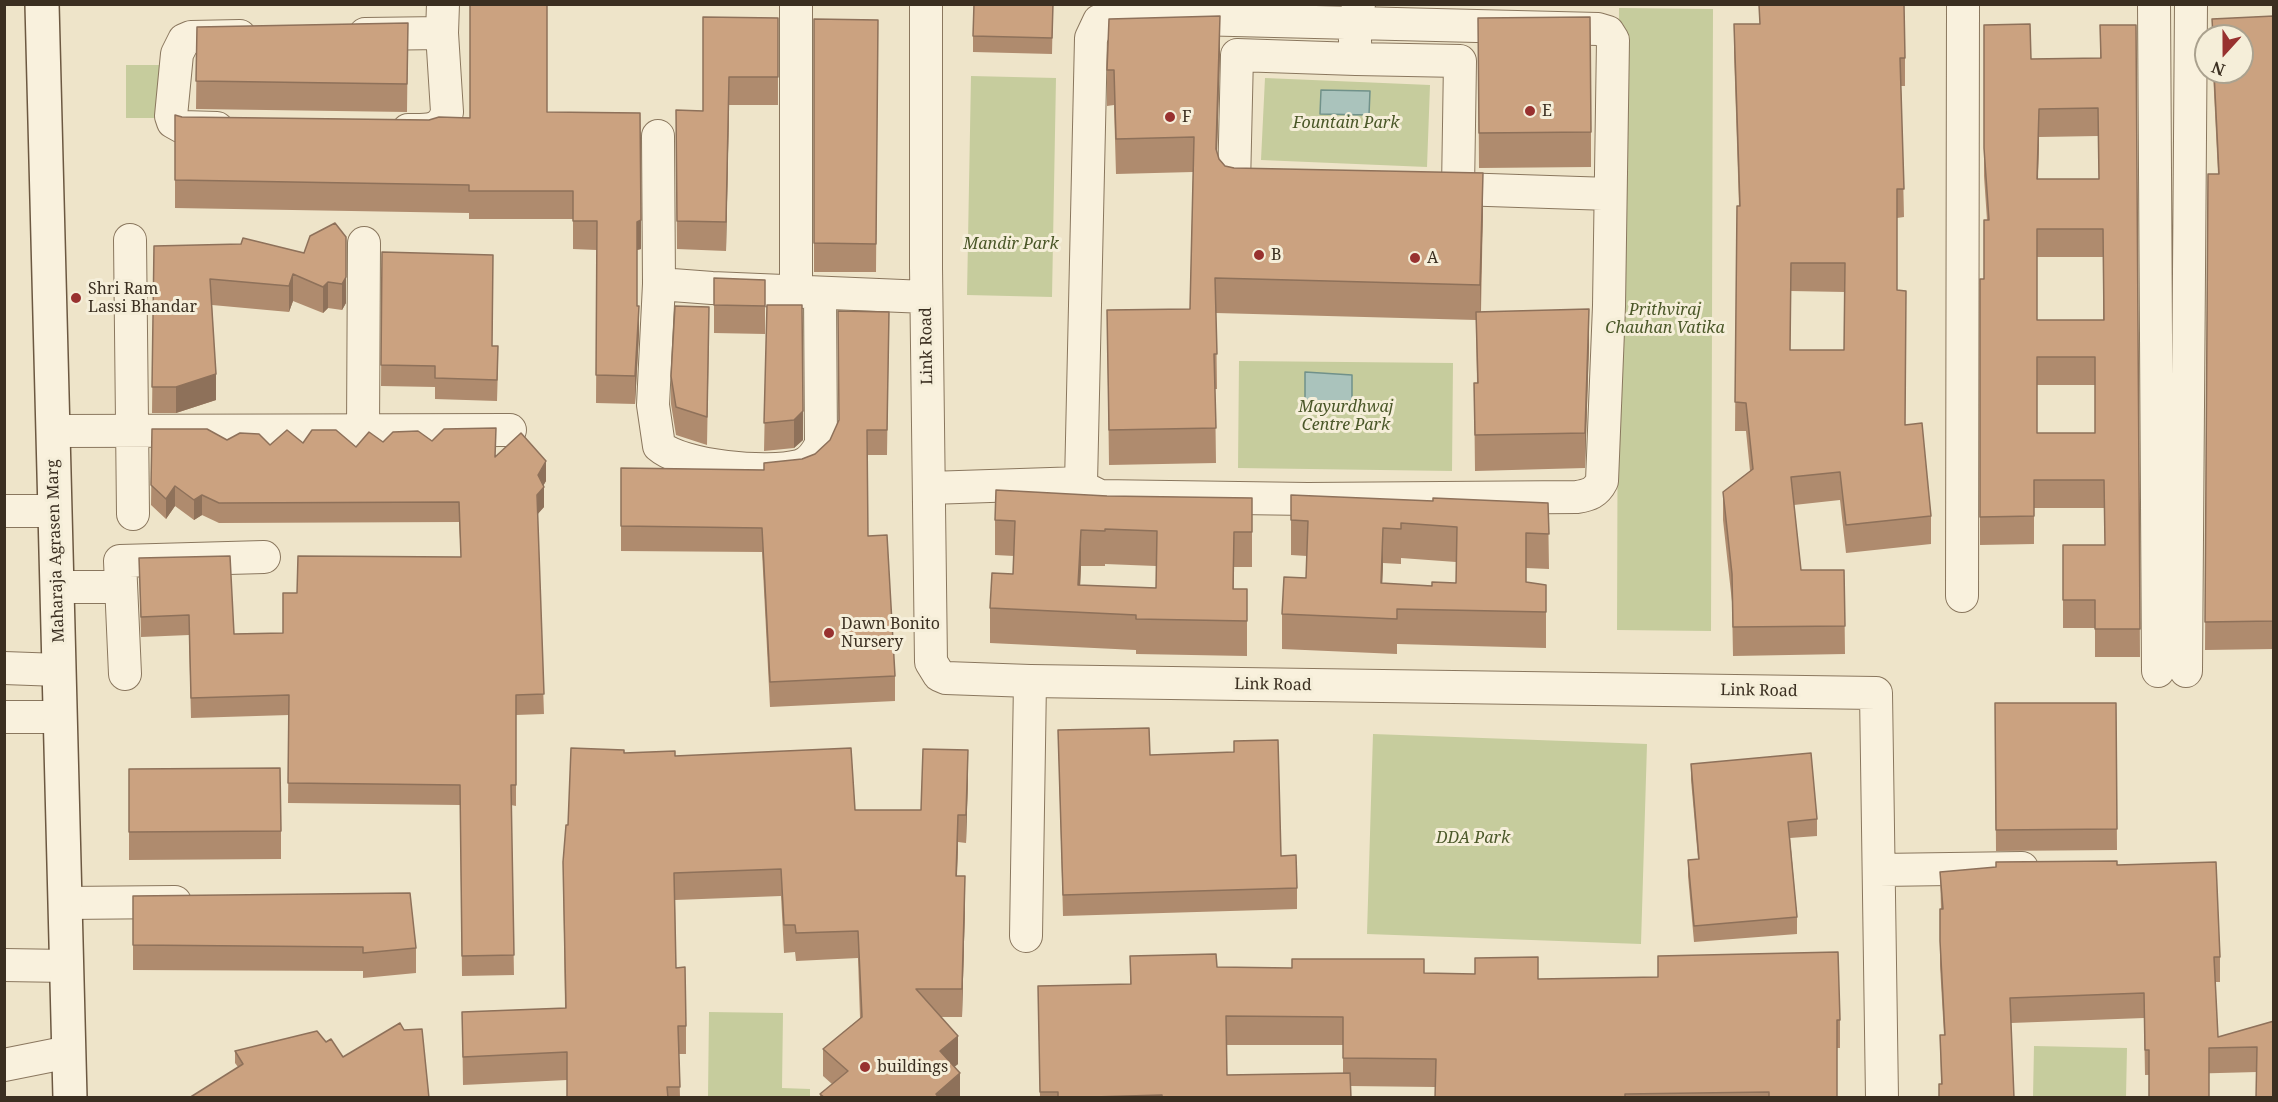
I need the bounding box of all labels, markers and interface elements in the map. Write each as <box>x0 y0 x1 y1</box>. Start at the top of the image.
north arrow <box>2194 24 2254 84</box>
text: N <box>2208 56 2228 81</box>
place label: E <box>1542 101 1552 121</box>
marker: E <box>1523 104 1537 118</box>
place label: F <box>1182 107 1191 127</box>
marker: F <box>1163 110 1177 124</box>
park label: Fountain Park <box>1293 113 1399 133</box>
park label: Mandir Park <box>963 234 1059 254</box>
place label: B <box>1271 245 1281 265</box>
marker: B <box>1252 248 1266 262</box>
place label: A <box>1427 248 1438 268</box>
marker: A <box>1408 251 1422 265</box>
place label: Shri Ram Lassi Bhandar <box>88 279 197 317</box>
marker: Shri Ram Lassi Bhandar <box>69 291 83 305</box>
park label: Prithviraj Chauhan Vatika <box>1605 300 1725 338</box>
street label: Link Road <box>917 307 937 385</box>
park label: Mayurdhwaj Centre Park <box>1298 397 1394 435</box>
street label: Maharaja Agrasen Marg <box>43 459 69 643</box>
place label: Dawn Bonito Nursery <box>841 614 940 652</box>
marker: Dawn Bonito Nursery <box>822 626 836 640</box>
street label: Link Road <box>1234 675 1312 695</box>
street label: Link Road <box>1720 681 1798 701</box>
park label: DDA Park <box>1436 828 1510 848</box>
place label: buildings <box>877 1057 948 1077</box>
marker: buildings <box>858 1060 872 1074</box>

